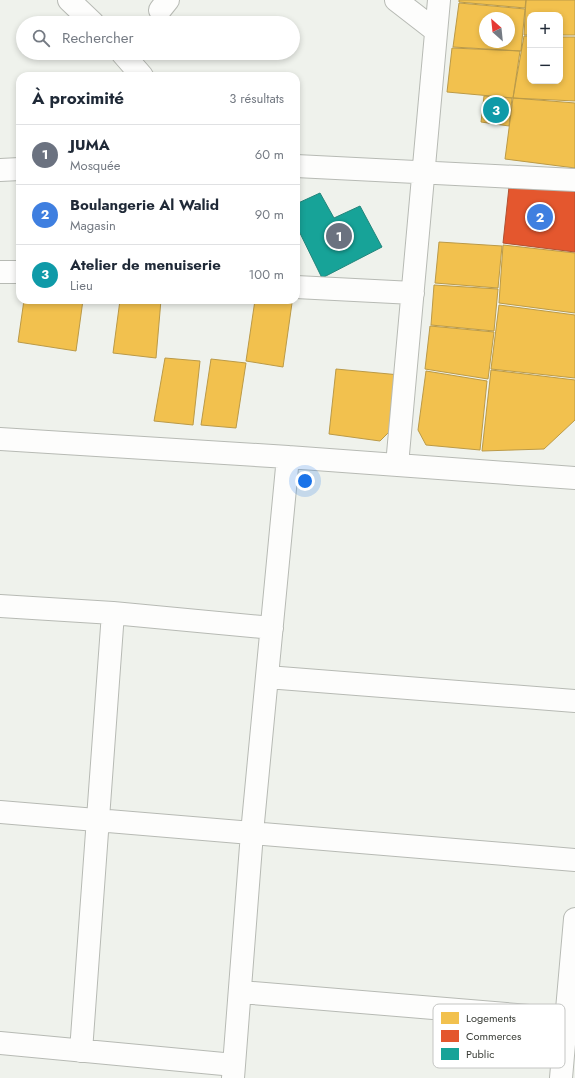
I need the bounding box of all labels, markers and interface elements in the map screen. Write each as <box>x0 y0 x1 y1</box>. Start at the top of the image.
north arrow <box>479 12 515 48</box>
map controls <box>527 12 563 84</box>
button: + <box>527 12 563 48</box>
search box <box>16 16 300 60</box>
icon: search <box>30 27 52 49</box>
text: Rechercher <box>62 27 134 49</box>
button: − <box>527 48 563 84</box>
text: À proximité <box>32 86 124 110</box>
text: 3 résultats <box>229 89 284 108</box>
pin: 3 <box>483 95 509 125</box>
text: JUMA <box>70 134 110 156</box>
text: 1 <box>42 145 48 164</box>
text: 60 m <box>255 145 284 164</box>
text: Mosquée <box>70 156 121 175</box>
text: Boulangerie Al Walid <box>70 194 219 216</box>
pin: 2 <box>527 202 553 232</box>
text: 2 <box>41 205 49 224</box>
text: 90 m <box>255 205 284 224</box>
text: Magasin <box>70 216 116 235</box>
pin: 1 <box>326 221 352 251</box>
text: Atelier de menuiserie <box>70 254 221 276</box>
text: 3 <box>41 265 49 284</box>
text: 100 m <box>249 265 284 284</box>
text: Lieu <box>70 276 93 295</box>
your location <box>295 471 315 491</box>
legend <box>433 1004 565 1068</box>
text: Logements <box>466 1010 517 1026</box>
text: Commerces <box>466 1028 522 1044</box>
text: Public <box>466 1046 495 1062</box>

